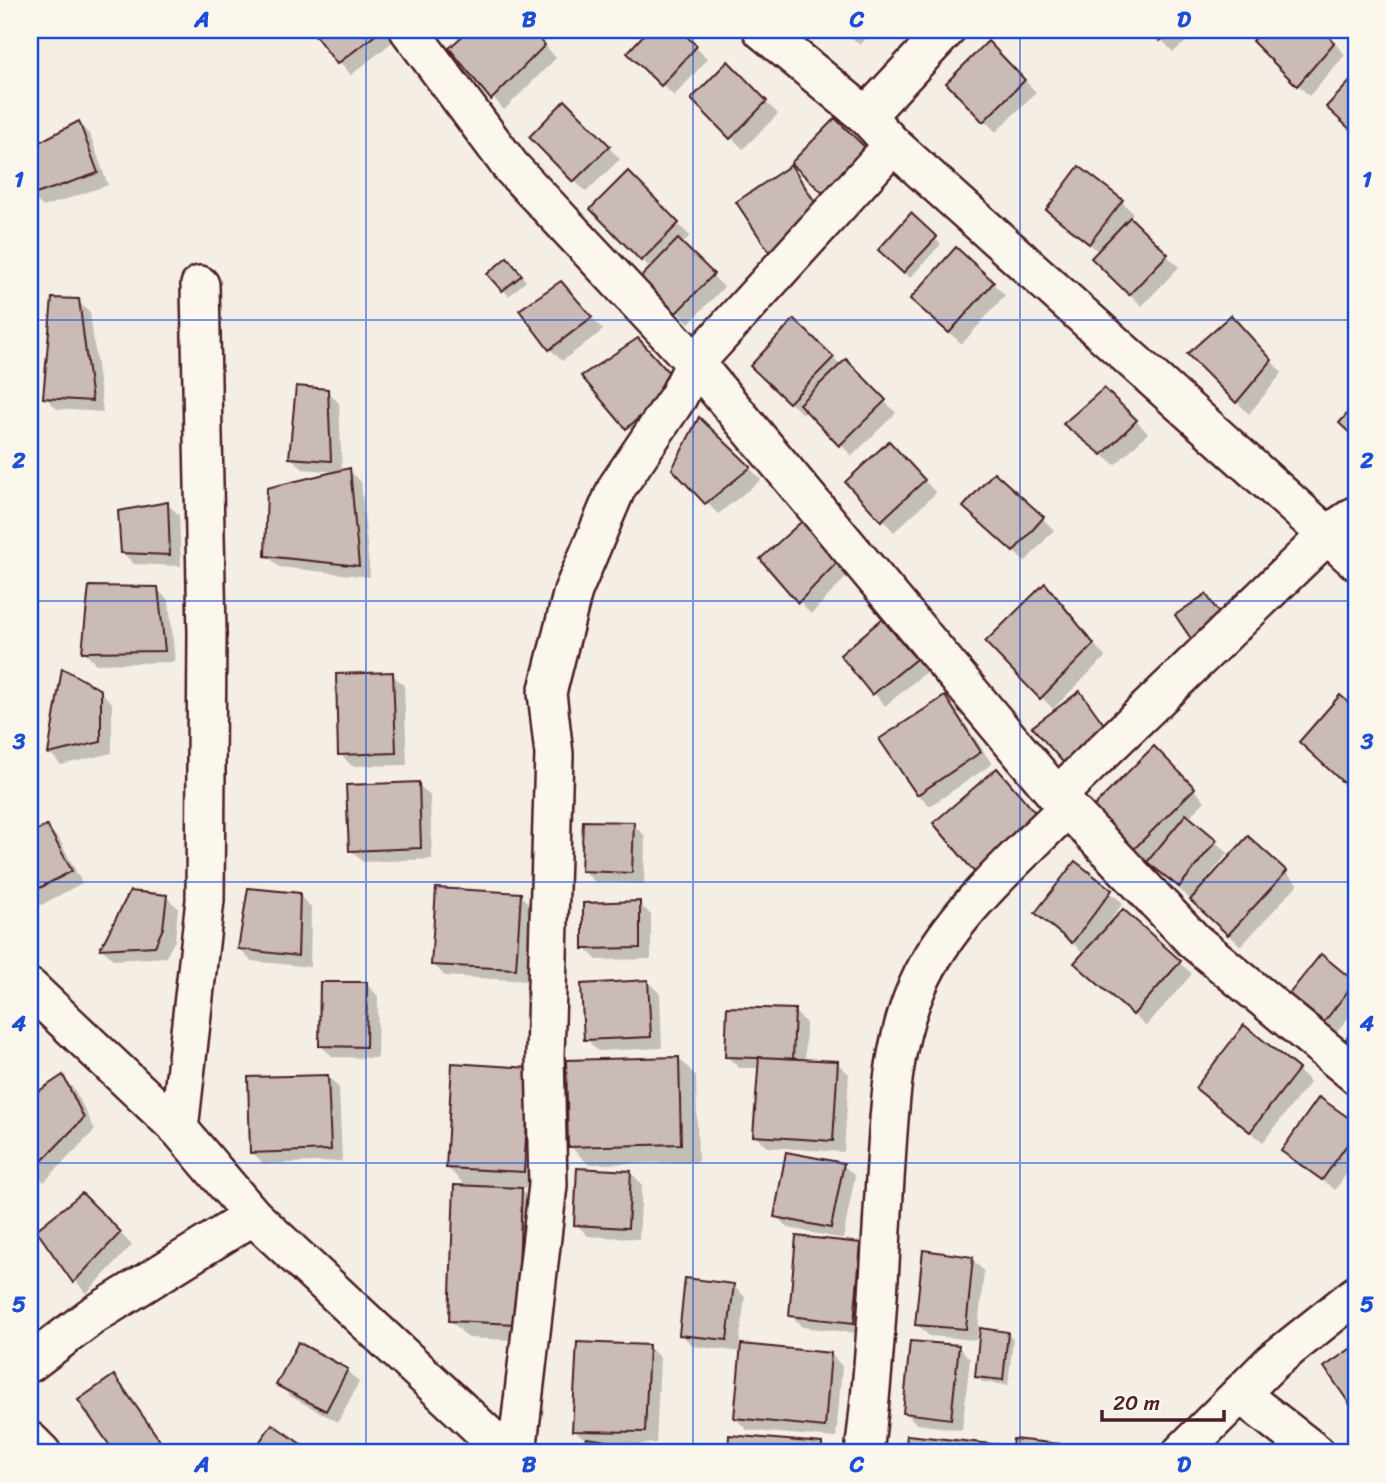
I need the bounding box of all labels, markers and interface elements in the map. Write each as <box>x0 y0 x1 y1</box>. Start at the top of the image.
text: A <box>193 0 210 40</box>
text: B <box>522 0 537 40</box>
text: C <box>849 0 865 40</box>
text: D <box>1177 0 1192 40</box>
text: 1 <box>14 159 24 200</box>
text: 1 <box>1362 159 1372 200</box>
text: 2 <box>11 440 26 481</box>
text: 2 <box>1359 440 1374 481</box>
text: 3 <box>12 721 26 762</box>
text: 3 <box>1360 721 1374 762</box>
text: 4 <box>11 1003 27 1044</box>
text: 4 <box>1359 1003 1375 1044</box>
text: 5 <box>12 1284 26 1325</box>
text: 5 <box>1360 1284 1374 1325</box>
scale bar <box>1102 1378 1225 1422</box>
text: 20 m <box>1113 1384 1160 1422</box>
text: A <box>193 1444 210 1483</box>
text: B <box>522 1444 537 1483</box>
text: C <box>849 1444 865 1483</box>
text: D <box>1177 1444 1192 1483</box>

